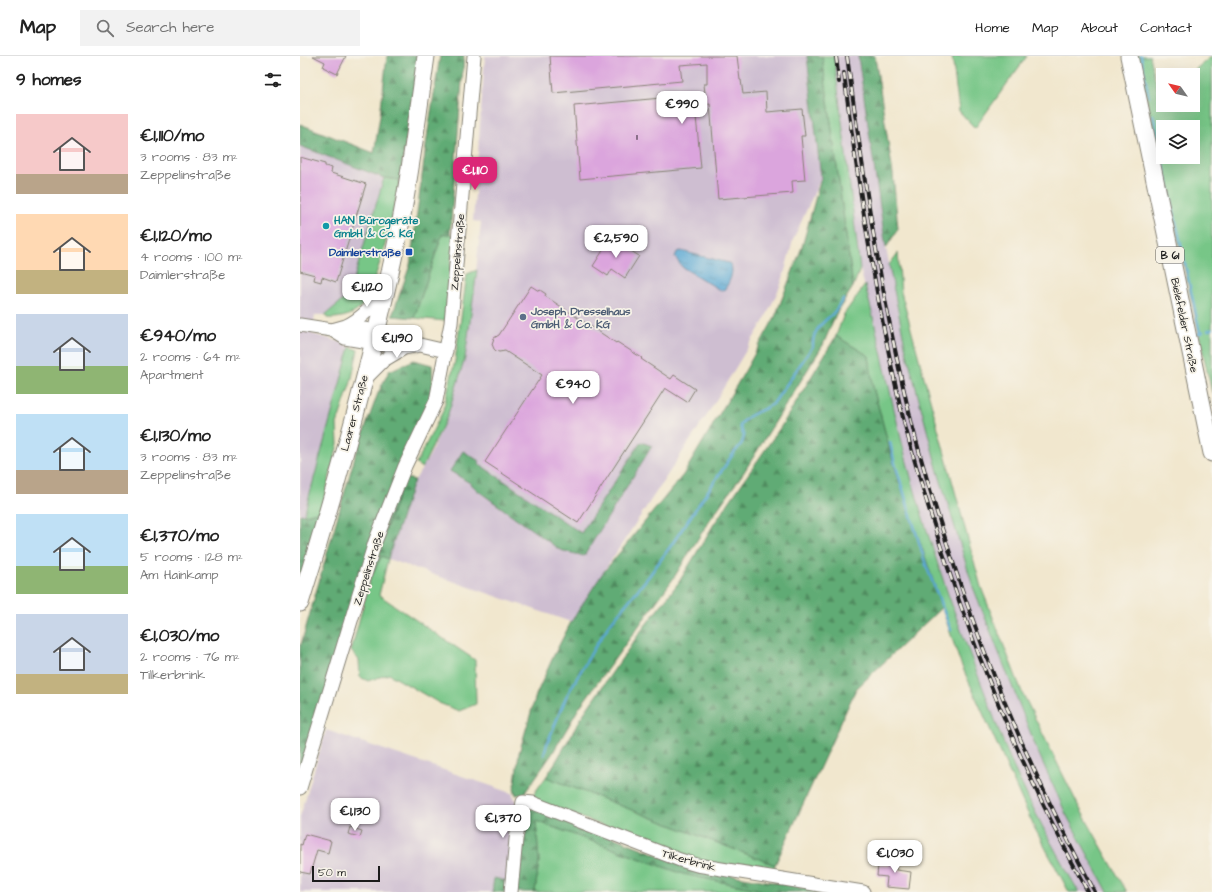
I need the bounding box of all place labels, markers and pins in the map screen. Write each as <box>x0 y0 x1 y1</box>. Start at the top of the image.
pin: €990 <box>658 91 706 125</box>
pin: €1,110 <box>442 157 508 191</box>
place label: HAN Bürogeräte GmbH & Co. KG <box>333 213 418 241</box>
marker: HAN Bürogeräte GmbH & Co. KG <box>321 221 331 231</box>
pin: €2,590 <box>583 225 649 259</box>
place label: Daimlerstraße <box>329 245 401 260</box>
marker: Daimlerstraße <box>404 247 414 257</box>
pin: €1,120 <box>334 274 400 308</box>
place label: Joseph Dresselhaus GmbH & Co. KG <box>530 304 631 332</box>
marker: Joseph Dresselhaus GmbH & Co. KG <box>518 312 528 322</box>
pin: €1,190 <box>364 325 430 359</box>
pin: €940 <box>549 371 597 405</box>
pin: €1,130 <box>322 798 388 832</box>
pin: €1,370 <box>470 805 536 839</box>
pin: €1,030 <box>862 840 928 874</box>

